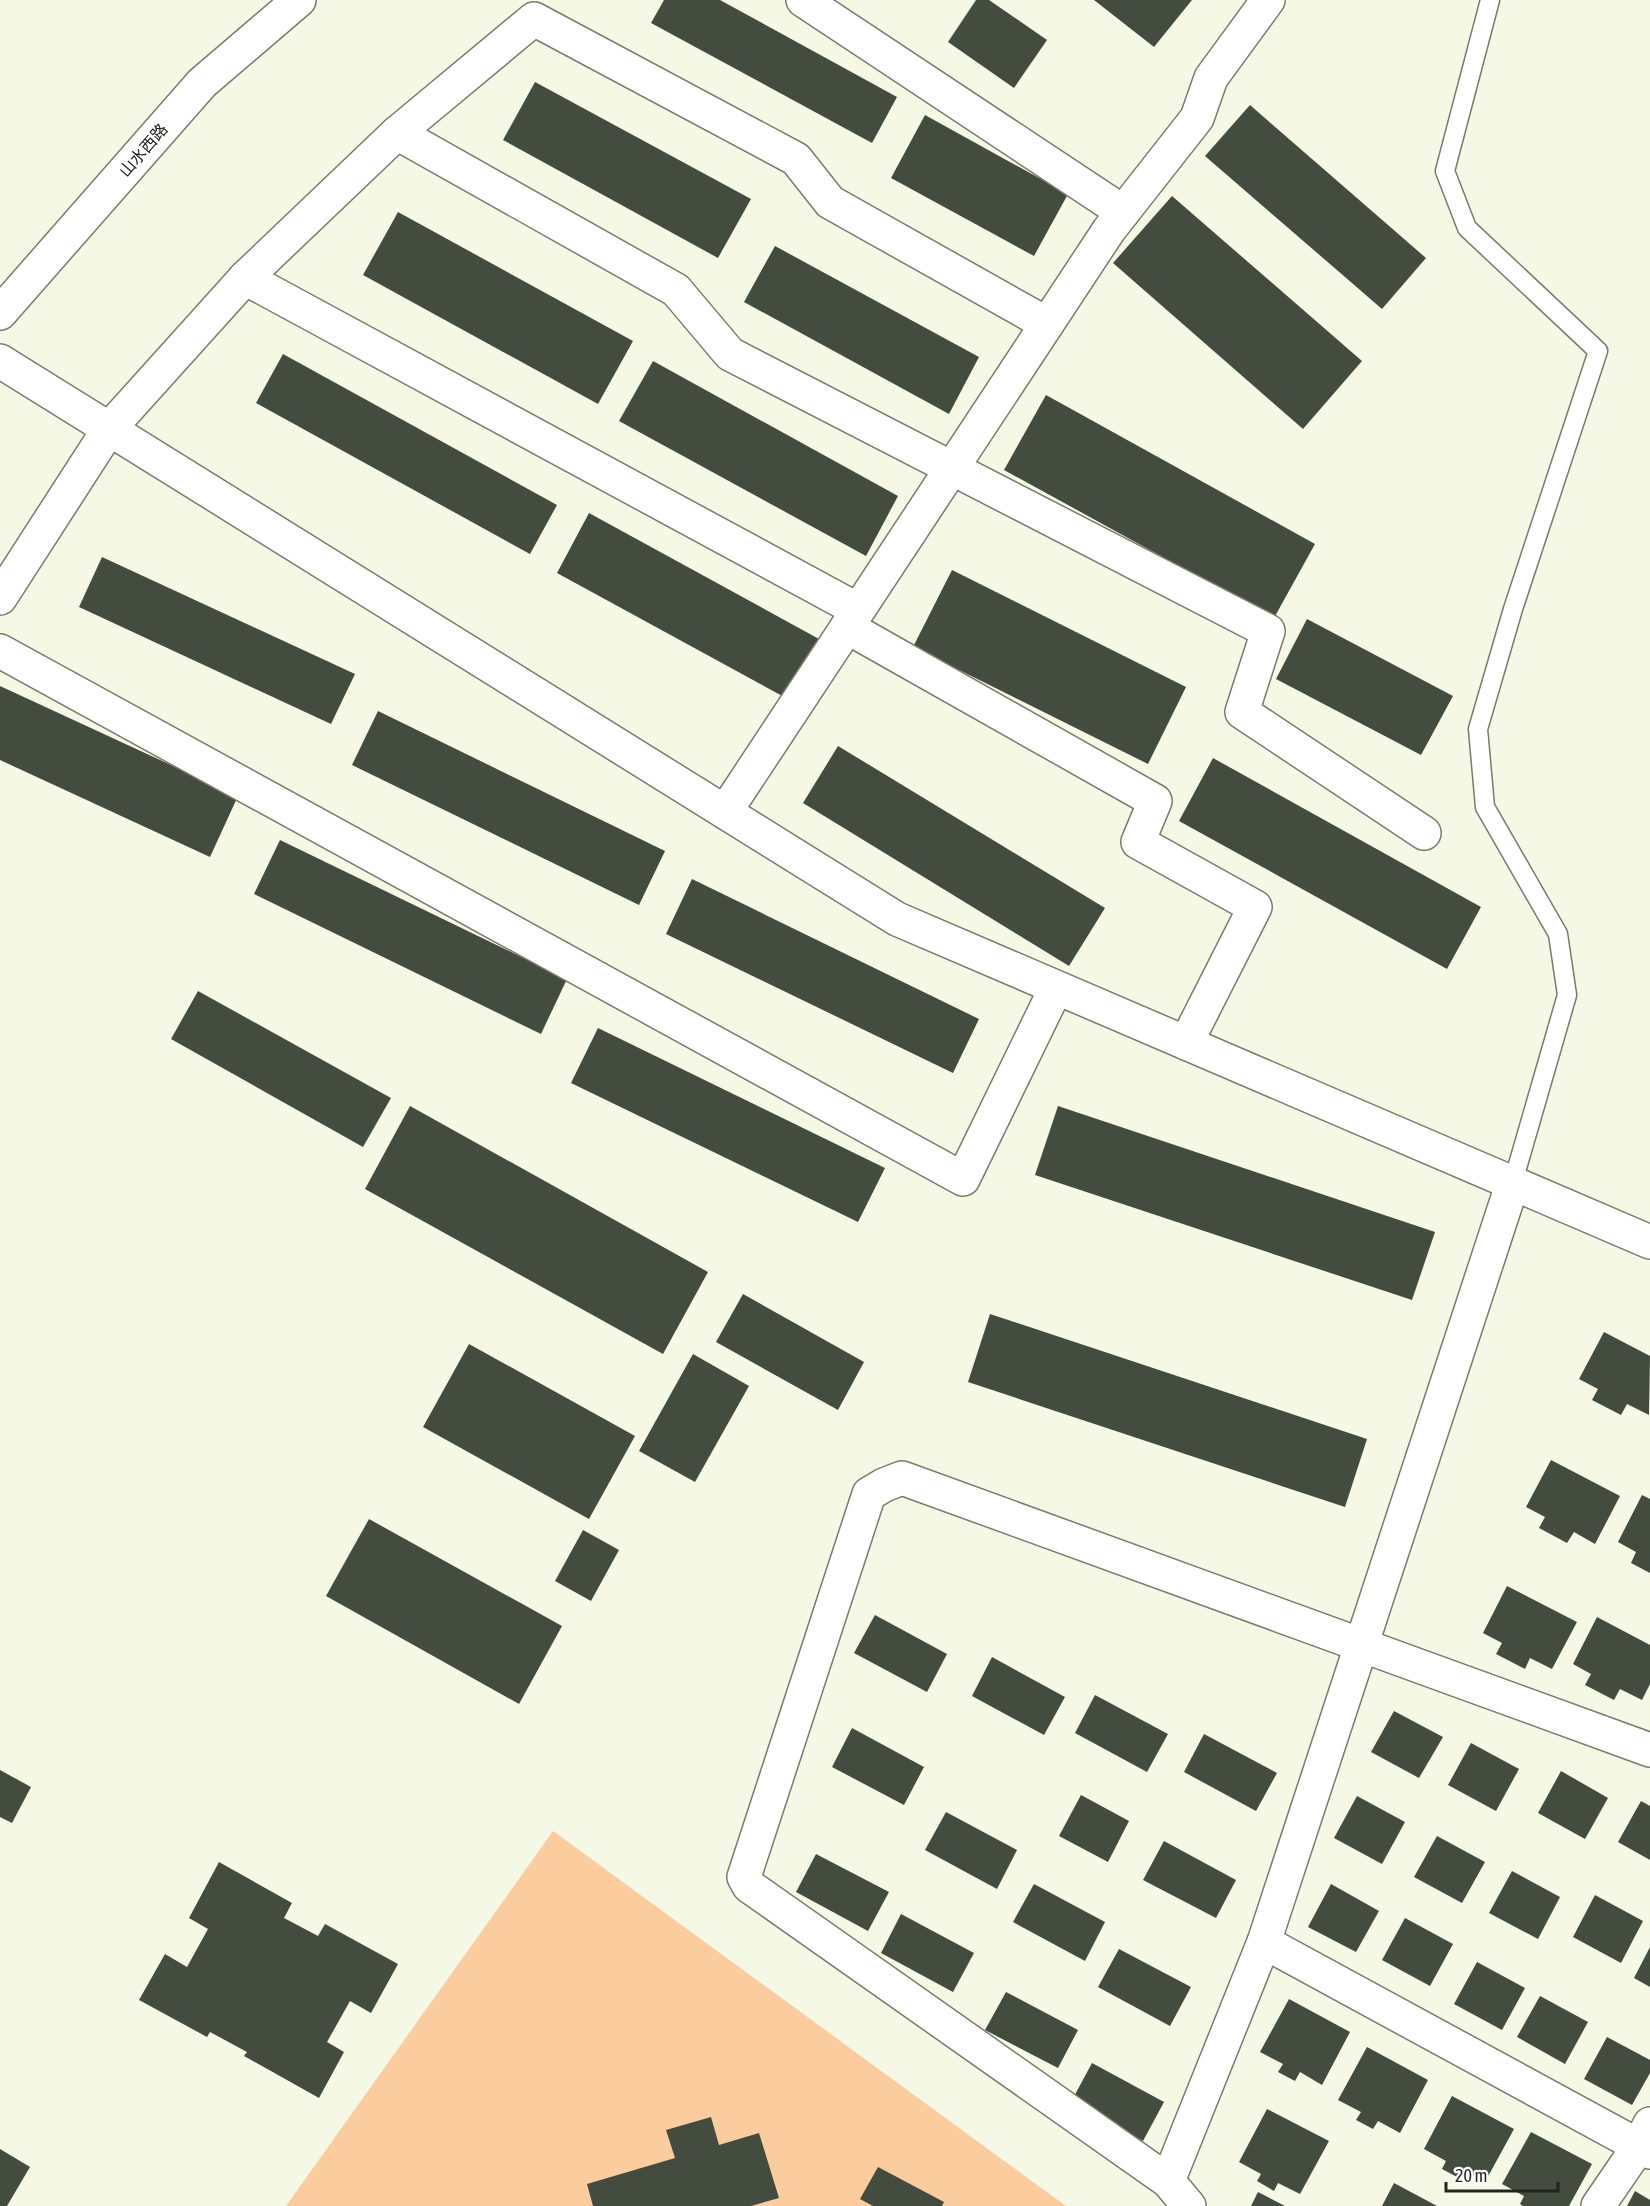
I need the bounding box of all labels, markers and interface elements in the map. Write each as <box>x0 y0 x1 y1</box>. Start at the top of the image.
street label: 山水西路 <box>115 120 171 180</box>
scale bar <box>1446 2155 1558 2193</box>
text: 20 m <box>1455 2165 1487 2186</box>

